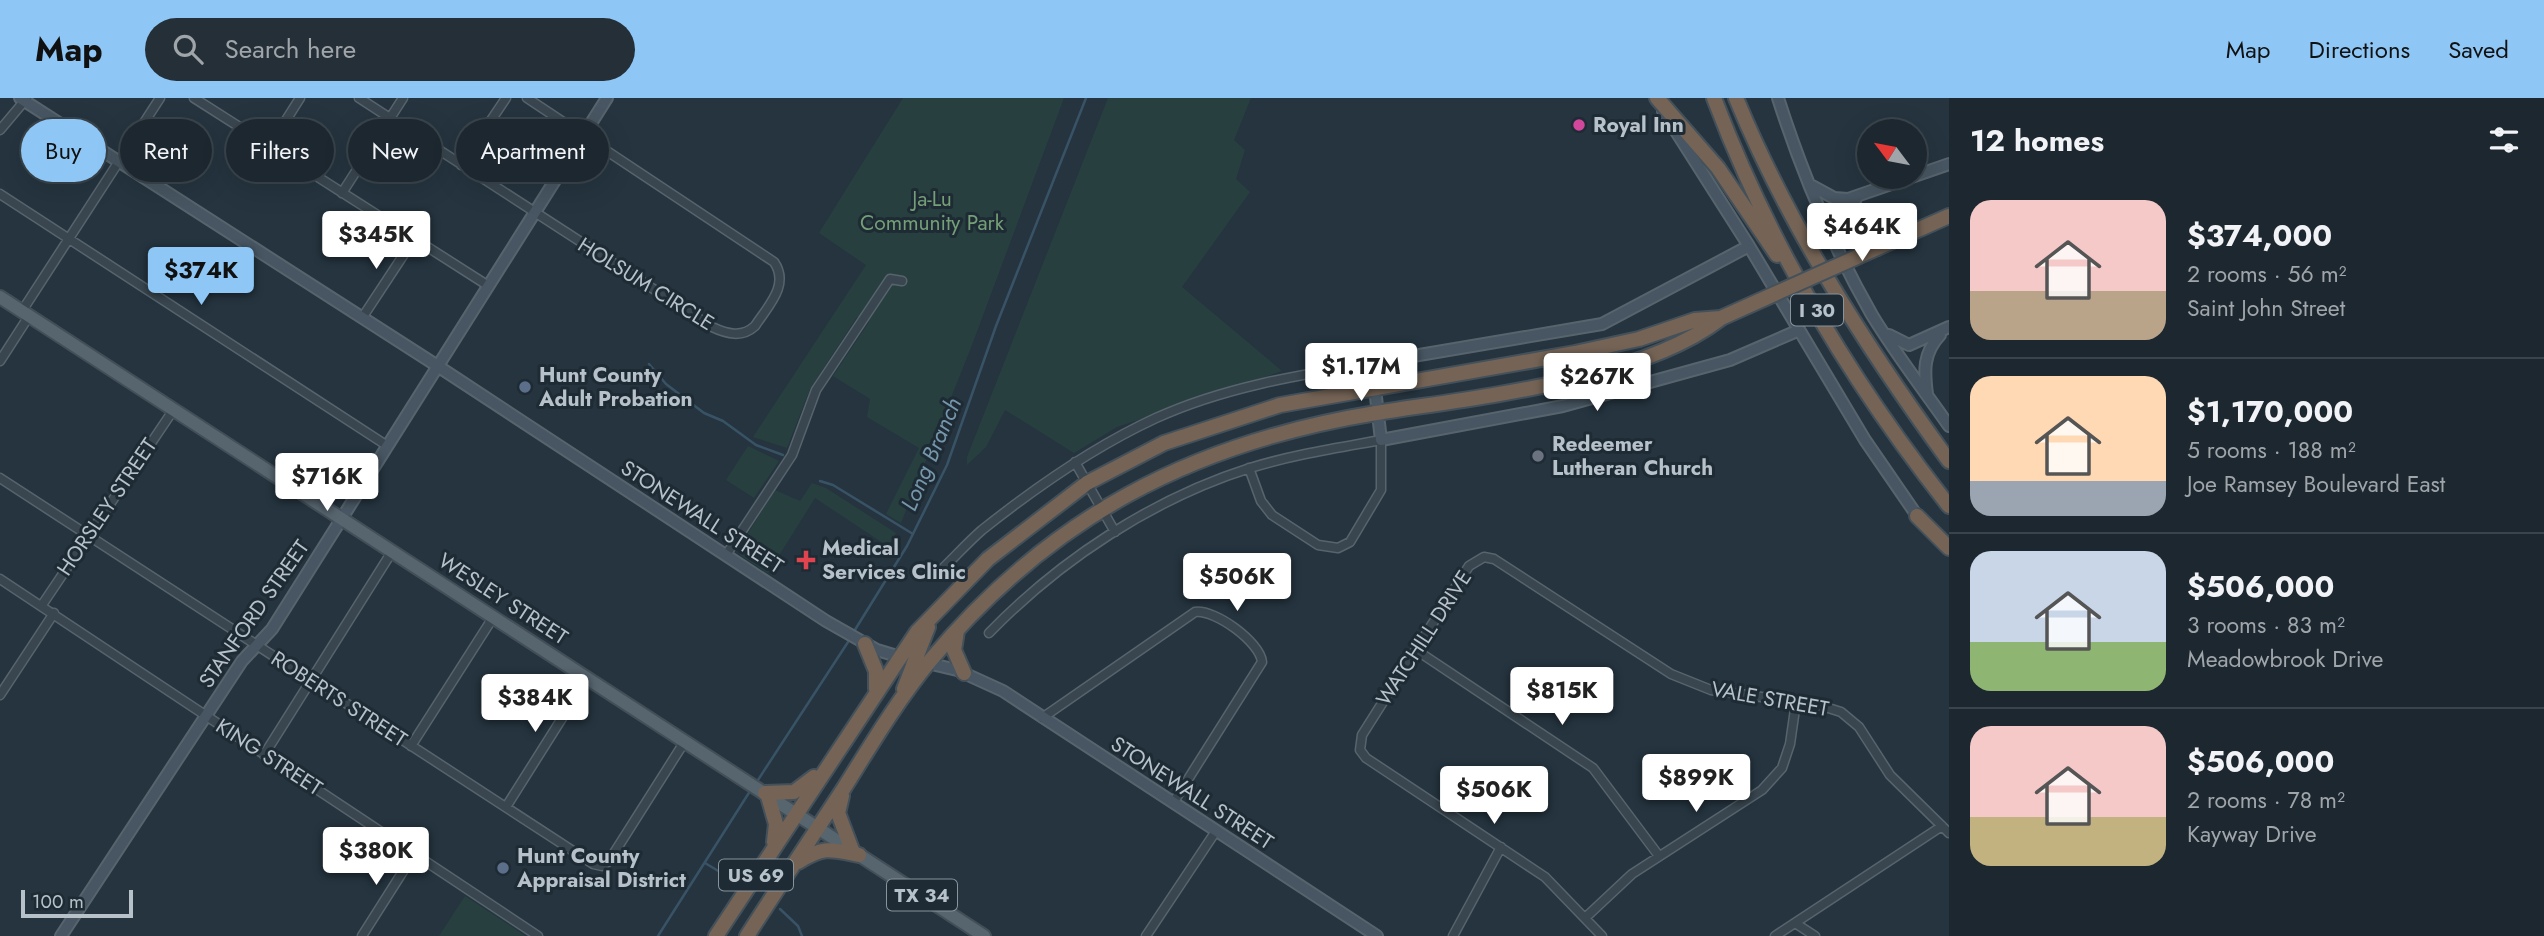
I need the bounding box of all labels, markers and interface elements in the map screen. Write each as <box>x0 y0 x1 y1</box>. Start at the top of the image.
search box <box>145 18 635 81</box>
text: Map <box>35 26 103 73</box>
icon: search <box>169 30 207 68</box>
text: Search here <box>225 30 356 68</box>
text: Map <box>2226 32 2271 67</box>
text: Directions <box>2309 32 2410 67</box>
text: Saved <box>2448 32 2509 67</box>
place label: Royal Inn <box>1593 110 1684 140</box>
marker: Royal Inn <box>1571 117 1587 133</box>
chip: Buy <box>21 119 106 182</box>
chip: Rent <box>120 119 212 182</box>
chip: Filters <box>226 119 334 182</box>
chip: New <box>348 119 442 182</box>
chip: Apartment <box>456 119 609 182</box>
north arrow <box>1857 119 1927 189</box>
map controls <box>1857 119 1927 189</box>
text: 12 homes <box>1970 119 2104 162</box>
icon: filters <box>2485 121 2523 159</box>
park label: Ja-Lu Community Park <box>860 184 1005 238</box>
pin: $464K <box>1813 204 1911 263</box>
text: $464K <box>1823 209 1901 243</box>
pin: $345K <box>327 212 425 271</box>
text: $374,000 <box>2187 214 2332 257</box>
text: $345K <box>338 217 414 251</box>
icon: home <box>2026 228 2110 312</box>
street label: HOLSUM CIRCLE <box>572 230 720 338</box>
pin: $374K <box>152 248 250 307</box>
text: $374K <box>164 253 238 287</box>
text: 2 rooms · 56 m² <box>2187 257 2347 291</box>
text: Saint John Street <box>2187 291 2345 325</box>
road number: I 30 <box>1791 294 1843 326</box>
pin: $1.17M <box>1304 344 1418 403</box>
text: $1.17M <box>1321 349 1401 383</box>
pin: $267K <box>1548 354 1646 413</box>
text: $267K <box>1560 359 1634 393</box>
place label: Hunt County Adult Probation <box>538 360 693 414</box>
marker: Hunt County Adult Probation <box>517 379 533 395</box>
text: $1,170,000 <box>2187 390 2353 433</box>
water label: Long Branch <box>892 392 970 516</box>
icon: home <box>2026 404 2110 488</box>
place label: Redeemer Lutheran Church <box>1552 429 1713 483</box>
street label: HORSLEY STREET <box>50 432 164 582</box>
text: 5 rooms · 188 m² <box>2187 433 2356 467</box>
marker: Redeemer Lutheran Church <box>1530 448 1546 464</box>
street label: STONEWALL STREET <box>615 453 789 581</box>
pin: $716K <box>278 454 376 513</box>
text: $716K <box>291 459 363 493</box>
text: Joe Ramsey Boulevard East <box>2187 467 2445 501</box>
place label: Medical Services Clinic <box>822 533 966 587</box>
street label: STANFORD STREET <box>192 534 317 694</box>
street label: WESLEY STREET <box>432 546 574 652</box>
marker: Medical Services Clinic <box>796 550 816 570</box>
pin: $506K <box>1188 554 1286 613</box>
text: $506K <box>1199 559 1275 593</box>
street label: WATCHILL DRIVE <box>1369 564 1479 712</box>
text: $506,000 <box>2187 565 2334 608</box>
icon: home <box>2026 579 2110 663</box>
text: 3 rooms · 83 m² <box>2187 608 2345 642</box>
text: Meadowbrook Drive <box>2187 642 2383 676</box>
street label: ROBERTS STREET <box>265 644 413 754</box>
pin: $815K <box>1513 668 1611 727</box>
text: $815K <box>1526 673 1598 707</box>
pin: $384K <box>486 674 584 734</box>
street label: VALE STREET <box>1709 674 1831 724</box>
text: $384K <box>497 680 573 714</box>
street label: KING STREET <box>210 711 328 803</box>
street label: STONEWALL STREET <box>1105 729 1279 857</box>
text: $506,000 <box>2187 740 2334 783</box>
pin: $899K <box>1647 754 1745 814</box>
icon: home <box>2026 754 2110 838</box>
text: $899K <box>1658 760 1734 794</box>
pin: $506K <box>1445 766 1543 826</box>
text: $506K <box>1456 772 1532 806</box>
text: 2 rooms · 78 m² <box>2187 783 2345 817</box>
text: Kayway Drive <box>2187 817 2317 851</box>
pin: $380K <box>327 828 425 887</box>
text: $380K <box>339 833 413 867</box>
place label: Hunt County Appraisal District <box>516 841 686 895</box>
marker: Hunt County Appraisal District <box>495 860 511 876</box>
road number: US 69 <box>719 860 793 890</box>
road number: TX 34 <box>887 880 957 910</box>
scale bar <box>21 887 133 919</box>
text: 100 m <box>32 888 84 915</box>

